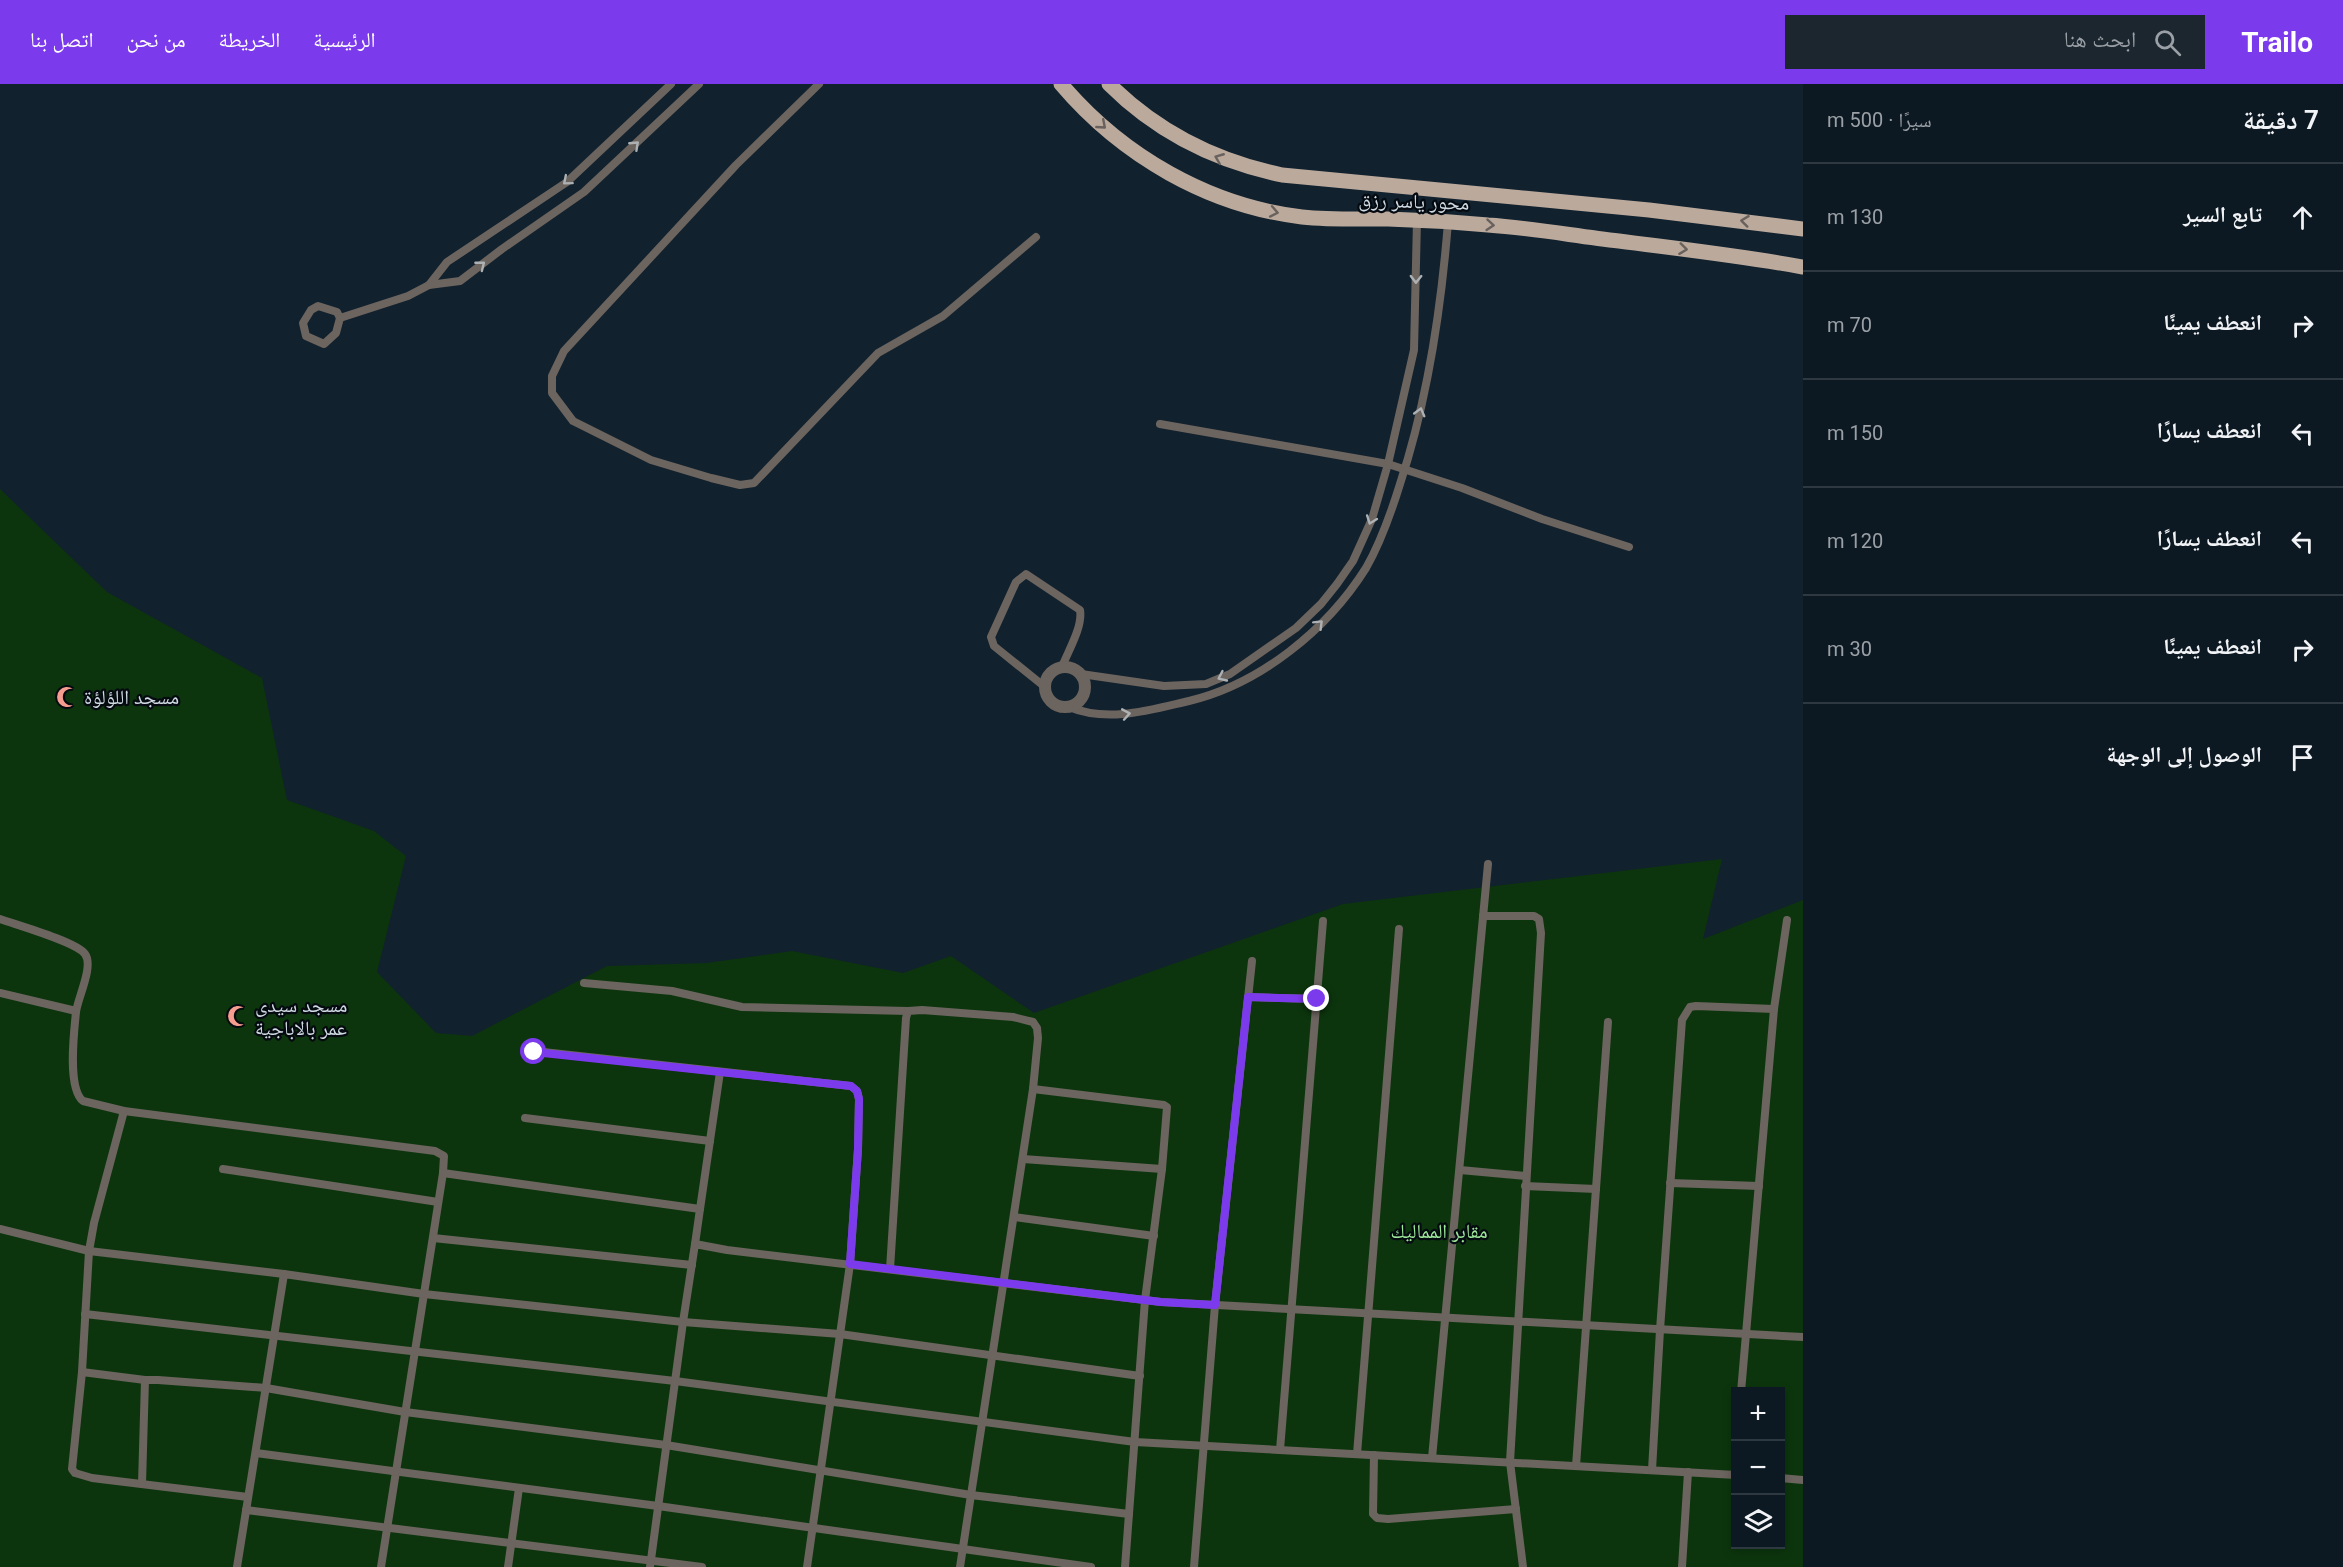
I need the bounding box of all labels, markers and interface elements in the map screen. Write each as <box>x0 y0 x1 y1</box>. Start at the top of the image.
search box <box>1785 15 2205 69</box>
icon: search <box>2151 26 2184 59</box>
text: Trailo <box>2241 26 2313 59</box>
text: ابحث هنا <box>2064 27 2136 52</box>
text: اتصل بنا <box>30 28 93 52</box>
text: من نحن <box>126 28 186 52</box>
text: الخريطة <box>219 28 280 52</box>
text: الرئيسية <box>313 28 376 52</box>
text: 7 دقيقة <box>2243 105 2319 135</box>
text: سيرًا · 500 m <box>1827 108 1932 132</box>
one-way arrow <box>1096 118 1107 129</box>
one-way arrow <box>628 141 638 152</box>
one-way arrow <box>1214 152 1225 165</box>
one-way arrow <box>562 174 573 185</box>
street label: محور ياسر رزق <box>1358 187 1470 215</box>
icon: ahead <box>2286 201 2319 234</box>
text: تابع السير <box>2183 202 2262 227</box>
one-way arrow <box>1269 205 1279 218</box>
text: 130 m <box>1827 205 1883 229</box>
one-way arrow <box>1741 215 1750 228</box>
one-way arrow <box>1485 218 1494 231</box>
one-way arrow <box>1679 242 1688 254</box>
one-way arrow <box>475 261 486 272</box>
one-way arrow <box>1409 274 1422 283</box>
icon: right <box>2286 309 2319 342</box>
text: انعطف يمينًا <box>2163 310 2262 335</box>
text: 70 m <box>1827 313 1872 337</box>
one-way arrow <box>1413 408 1425 418</box>
icon: left <box>2286 417 2319 450</box>
text: انعطف يسارًا <box>2157 418 2262 443</box>
text: 150 m <box>1827 421 1883 445</box>
one-way arrow <box>1366 514 1378 525</box>
icon: left <box>2286 525 2319 558</box>
text: انعطف يسارًا <box>2157 526 2262 551</box>
text: 120 m <box>1827 529 1883 553</box>
one-way arrow <box>1312 620 1322 631</box>
icon: right <box>2286 633 2319 666</box>
text: انعطف يمينًا <box>2163 634 2262 659</box>
text: 30 m <box>1827 637 1872 661</box>
one-way arrow <box>1217 670 1228 682</box>
mosque icon: مسجد اللؤلؤة <box>55 685 79 709</box>
place label: مسجد اللؤلؤة <box>84 685 179 709</box>
one-way arrow <box>1121 708 1131 720</box>
icon: arrive <box>2286 741 2319 774</box>
text: الوصول إلى الوجهة <box>2106 742 2262 767</box>
route end <box>1303 985 1329 1011</box>
place label: مسجد سيدى عمر بالاباجية <box>255 993 347 1040</box>
mosque icon: مسجد سيدى عمر بالاباجية <box>226 1004 250 1028</box>
route start <box>520 1038 546 1064</box>
park label: مقابر المماليك <box>1390 1219 1488 1243</box>
map controls <box>1731 1387 1785 1549</box>
button: + <box>1731 1387 1785 1441</box>
button: − <box>1731 1441 1785 1495</box>
button: layers <box>1731 1495 1785 1549</box>

